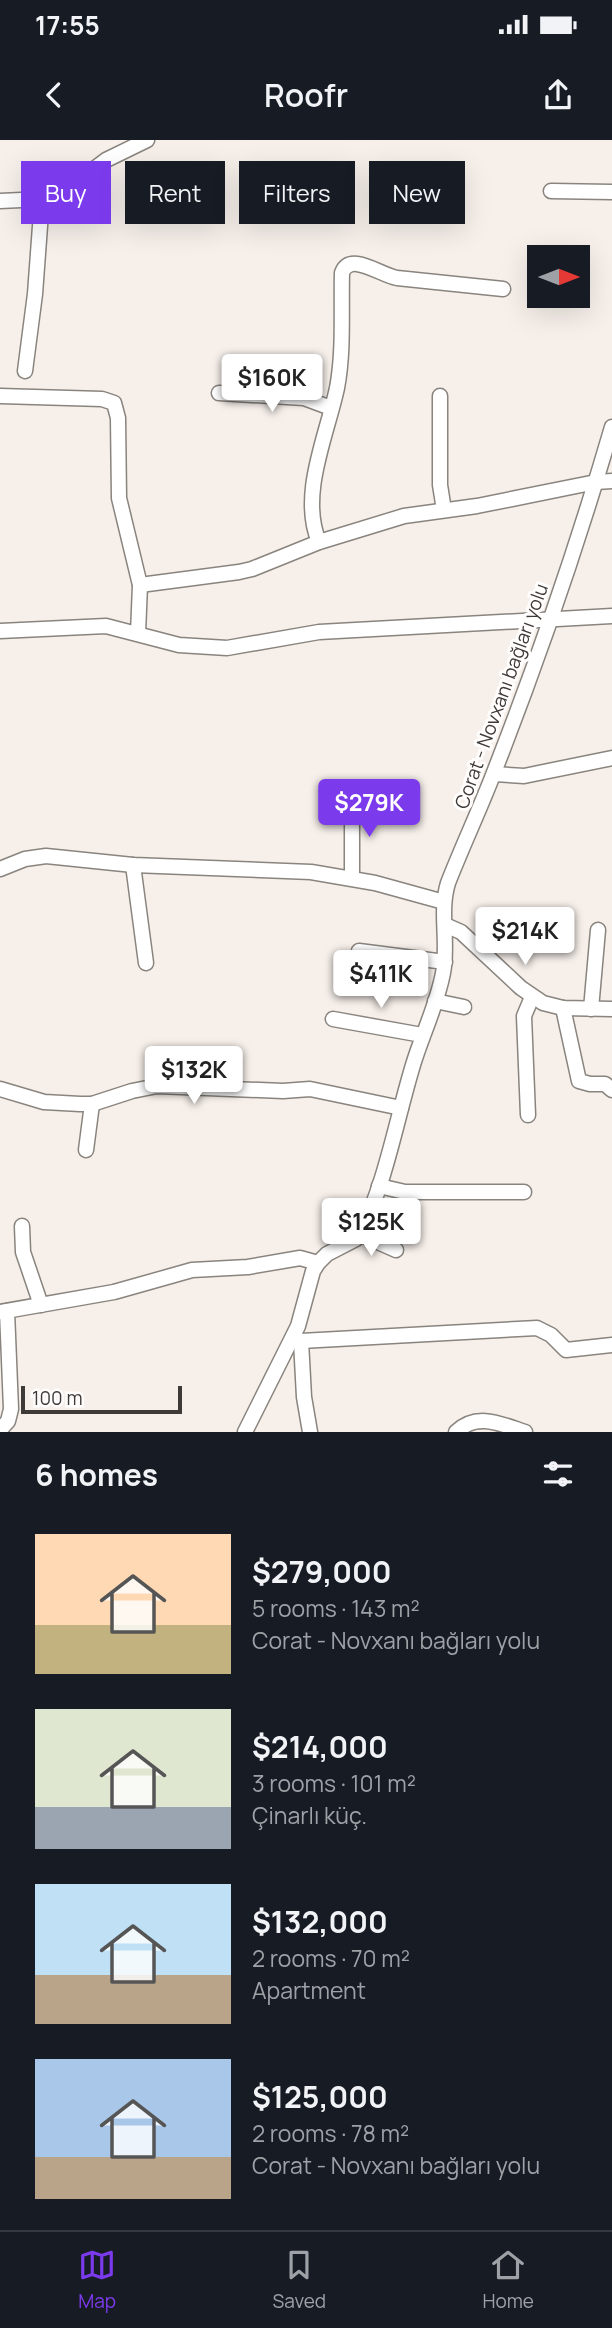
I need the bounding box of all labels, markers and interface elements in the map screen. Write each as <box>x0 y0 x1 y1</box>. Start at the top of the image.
text: 17:55 <box>35 7 100 43</box>
text: Roofr <box>264 73 348 117</box>
icon: back <box>35 76 73 114</box>
icon: share <box>539 76 577 114</box>
chip: Buy <box>21 161 111 224</box>
chip: Rent <box>125 161 225 224</box>
chip: Filters <box>239 161 355 224</box>
chip: New <box>369 161 465 224</box>
north arrow <box>527 245 590 308</box>
map controls <box>527 245 590 308</box>
pin: $160K <box>223 355 321 414</box>
text: $160K <box>238 361 306 393</box>
street label: Corat - Novxanı bağları yolu <box>448 580 554 812</box>
pin: $279K <box>320 780 418 839</box>
text: $279K <box>334 786 404 818</box>
pin: $214K <box>476 908 574 967</box>
text: $214K <box>491 914 559 946</box>
pin: $411K <box>332 950 430 1010</box>
text: $411K <box>349 957 413 989</box>
pin: $132K <box>145 1046 243 1106</box>
text: $132K <box>161 1053 227 1085</box>
pin: $125K <box>322 1198 420 1258</box>
text: $125K <box>338 1205 404 1237</box>
scale bar <box>21 1383 182 1415</box>
text: 100 m <box>32 1385 83 1411</box>
text: 6 homes <box>35 1454 158 1495</box>
icon: filters <box>539 1455 577 1493</box>
text: $279,000 <box>252 1551 392 1592</box>
icon: home <box>91 1562 175 1646</box>
text: 5 rooms · 143 m² <box>252 1592 420 1624</box>
text: Corat - Novxanı bağları yolu <box>252 1624 540 1656</box>
text: $214,000 <box>252 1726 388 1767</box>
icon: home <box>91 1737 175 1821</box>
text: 3 rooms · 101 m² <box>252 1767 416 1799</box>
text: Çinarlı küç. <box>252 1799 367 1831</box>
text: $132,000 <box>252 1901 388 1942</box>
icon: home <box>91 1912 175 1996</box>
text: 2 rooms · 70 m² <box>252 1942 410 1974</box>
text: Apartment <box>252 1974 366 2006</box>
text: $125,000 <box>252 2076 388 2117</box>
icon: home <box>91 2087 175 2171</box>
text: 2 rooms · 78 m² <box>252 2117 409 2149</box>
text: Corat - Novxanı bağları yolu <box>252 2149 540 2181</box>
tab: Map <box>78 2246 116 2314</box>
tab: Saved <box>273 2246 326 2314</box>
tab: Home <box>482 2246 534 2314</box>

